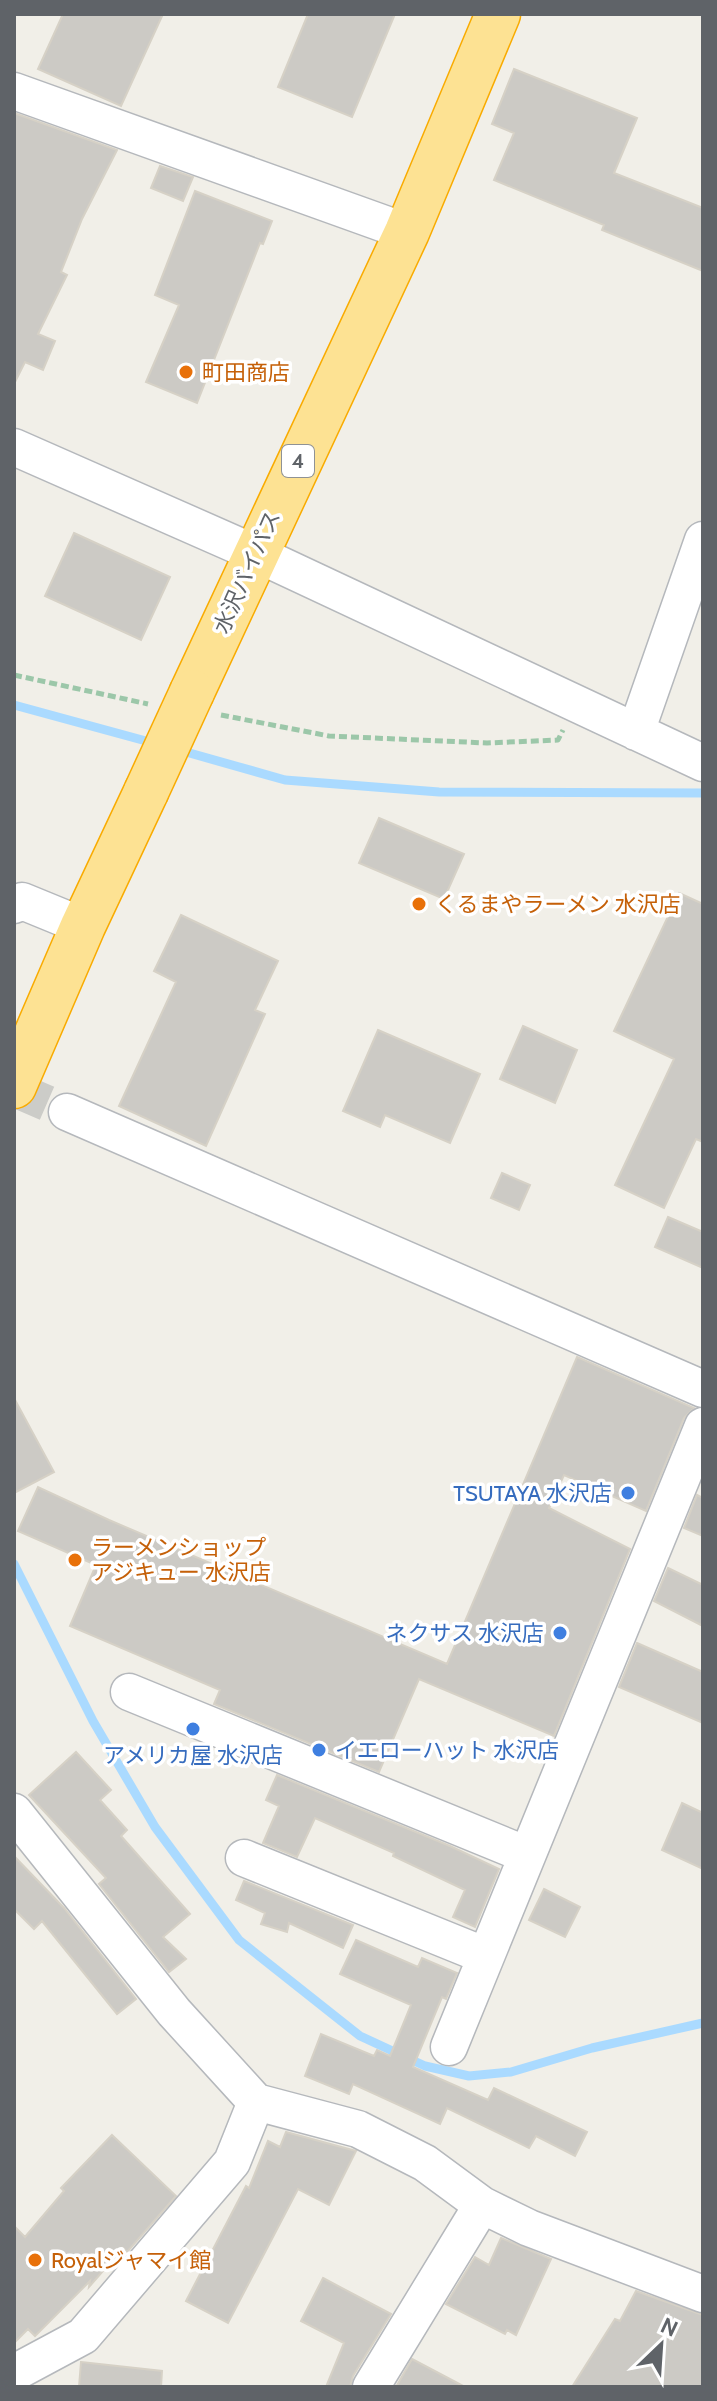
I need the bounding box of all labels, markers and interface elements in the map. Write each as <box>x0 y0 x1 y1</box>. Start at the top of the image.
place label: 町田商店 <box>202 359 290 386</box>
marker: 町田商店 <box>177 363 195 381</box>
road number: 4 <box>282 445 314 477</box>
street label: 水沢バイパス <box>208 506 286 638</box>
place label: くるまやラーメン 水沢店 <box>435 891 681 918</box>
marker: くるまやラーメン 水沢店 <box>410 895 428 913</box>
place label: TSUTAYA 水沢店 <box>453 1480 612 1507</box>
marker: TSUTAYA 水沢店 <box>619 1484 637 1502</box>
place label: ラーメンショップ アジキュー 水沢店 <box>91 1534 271 1586</box>
marker: ラーメンショップ アジキュー 水沢店 <box>66 1551 84 1569</box>
place label: ネクサス 水沢店 <box>385 1620 544 1647</box>
marker: ネクサス 水沢店 <box>551 1624 569 1642</box>
marker: アメリカ屋 水沢店 <box>184 1720 202 1738</box>
place label: イエローハット 水沢店 <box>335 1737 559 1764</box>
marker: イエローハット 水沢店 <box>310 1741 328 1759</box>
place label: アメリカ屋 水沢店 <box>103 1742 283 1769</box>
place label: Royalジャマイ館 <box>51 2247 211 2274</box>
marker: Royalジャマイ館 <box>26 2251 44 2269</box>
north arrow <box>621 2305 701 2385</box>
text: N <box>656 2312 682 2343</box>

